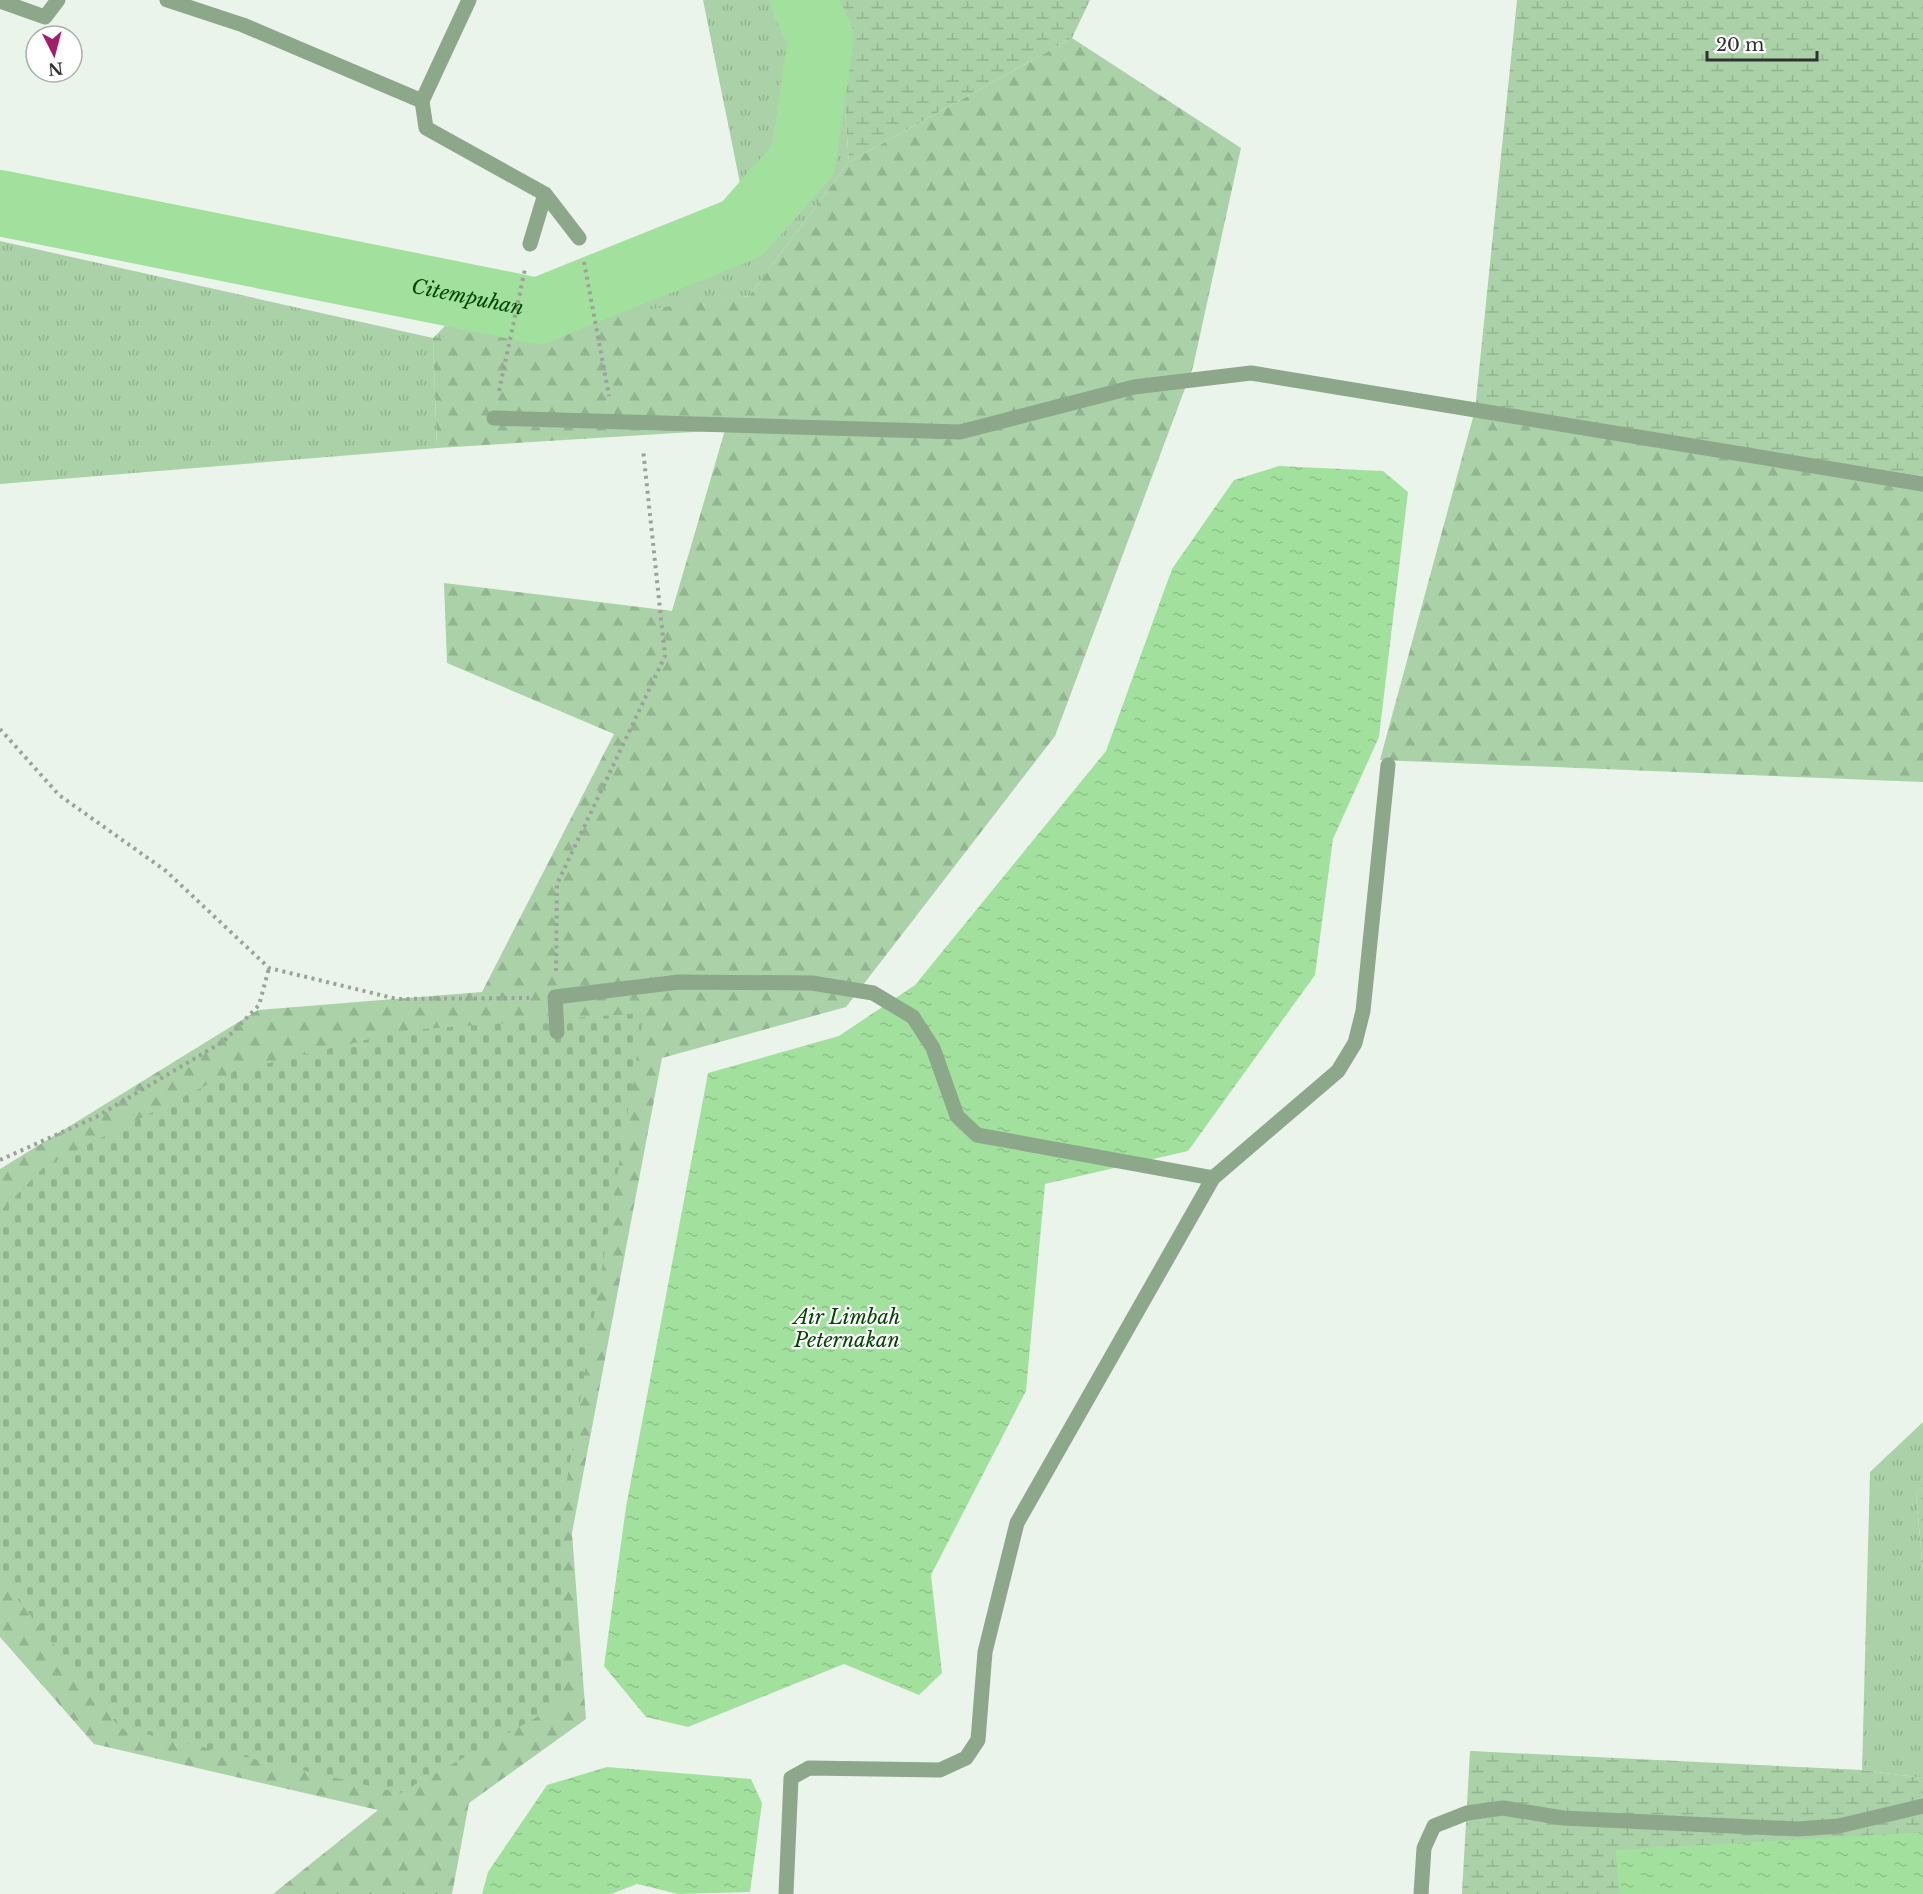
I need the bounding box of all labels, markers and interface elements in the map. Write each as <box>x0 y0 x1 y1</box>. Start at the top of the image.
north arrow <box>24 24 84 84</box>
scale bar <box>1707 24 1816 62</box>
text: 20 m <box>1716 34 1764 56</box>
text: N <box>47 58 64 80</box>
water label: Citempuhan <box>410 274 526 320</box>
water label: Air Limbah Peternakan <box>791 1305 900 1352</box>

